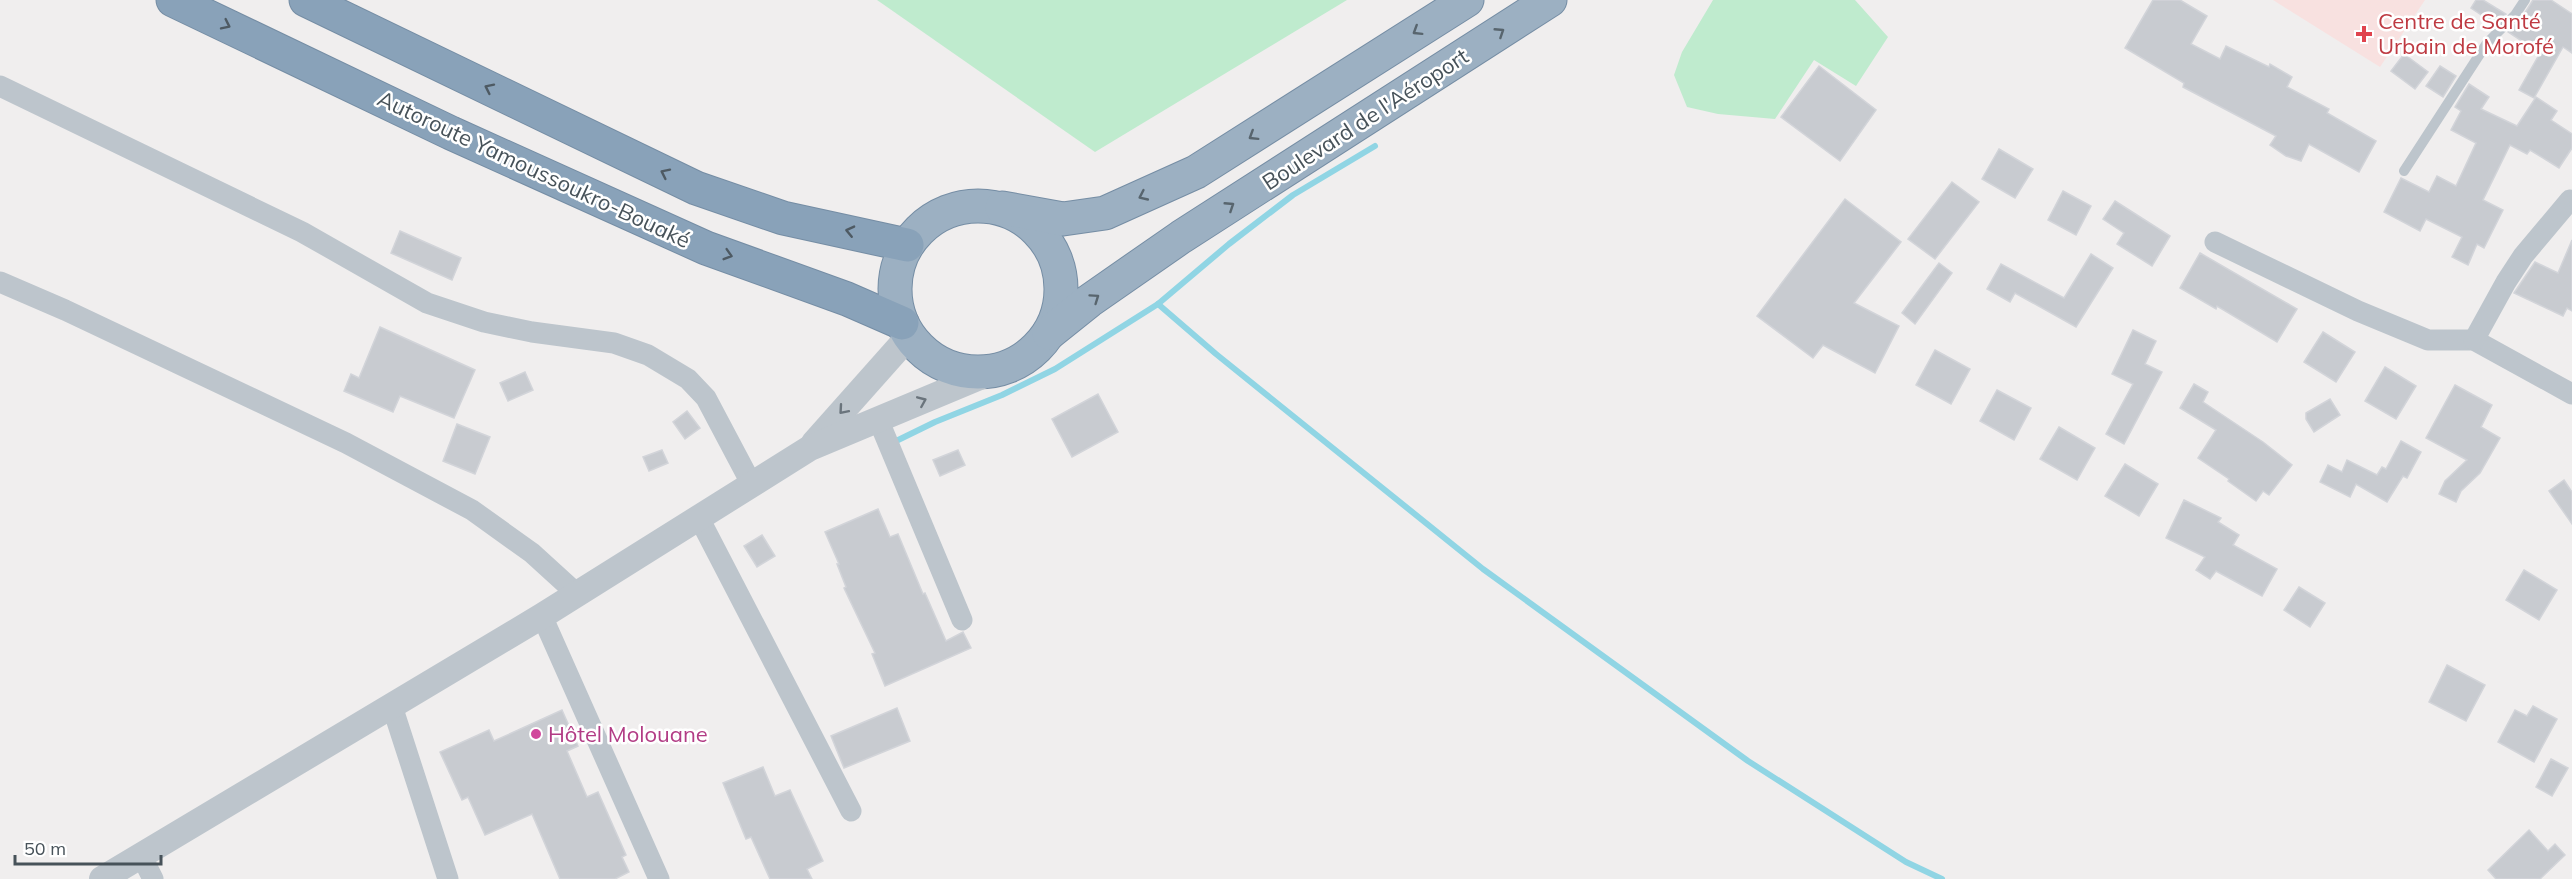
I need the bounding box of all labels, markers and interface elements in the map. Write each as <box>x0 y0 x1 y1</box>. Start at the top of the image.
place label: Centre de Santé Urbain de Morofé <box>2378 7 2554 60</box>
one-way arrow <box>219 18 230 30</box>
one-way arrow <box>1413 24 1423 36</box>
marker: Centre de Santé Urbain de Morofé <box>2355 25 2373 43</box>
one-way arrow <box>1493 28 1504 39</box>
street label: Boulevard de l'Aéroport <box>1257 42 1474 196</box>
street label: Autoroute Yamoussoukro-Bouaké <box>373 84 695 254</box>
one-way arrow <box>485 84 496 96</box>
one-way arrow <box>1248 128 1259 139</box>
one-way arrow <box>660 168 671 180</box>
one-way arrow <box>1138 189 1149 201</box>
one-way arrow <box>1224 201 1234 213</box>
one-way arrow <box>845 226 855 239</box>
one-way arrow <box>722 248 733 260</box>
one-way arrow <box>1089 294 1100 305</box>
one-way arrow <box>915 396 926 408</box>
one-way arrow <box>839 403 850 414</box>
place label: Hôtel Molouane <box>548 720 708 748</box>
marker: Hôtel Molouane <box>529 727 543 741</box>
scale bar <box>15 828 160 866</box>
text: 50 m <box>24 837 66 860</box>

